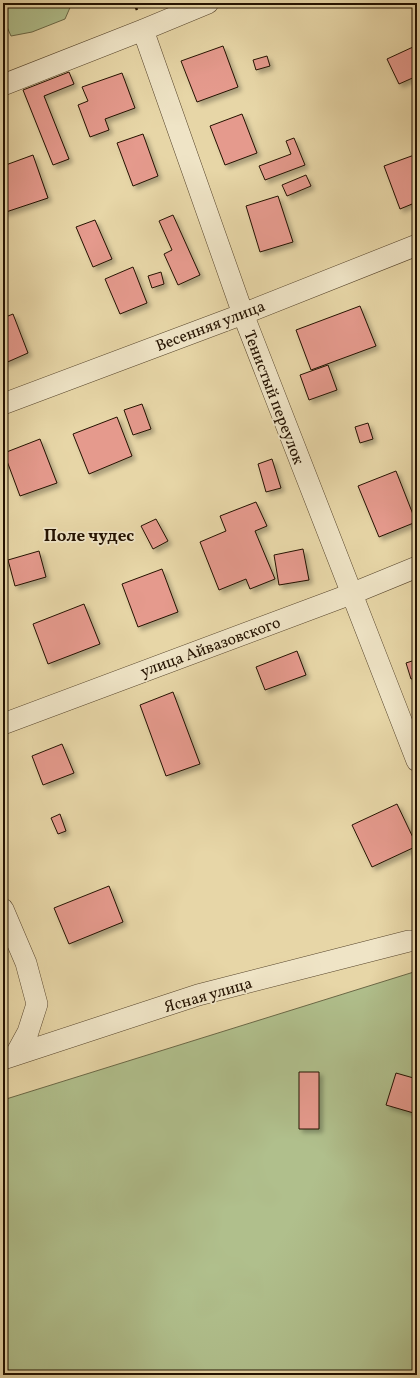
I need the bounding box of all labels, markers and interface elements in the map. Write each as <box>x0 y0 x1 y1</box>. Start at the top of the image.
street label: Весенняя улица <box>153 296 269 358</box>
street label: Тенистый переулок <box>237 327 309 468</box>
district label: Поле чудес <box>44 525 134 548</box>
street label: улица Айвазовского <box>138 612 284 683</box>
street label: Ясная улица <box>162 973 255 1019</box>

